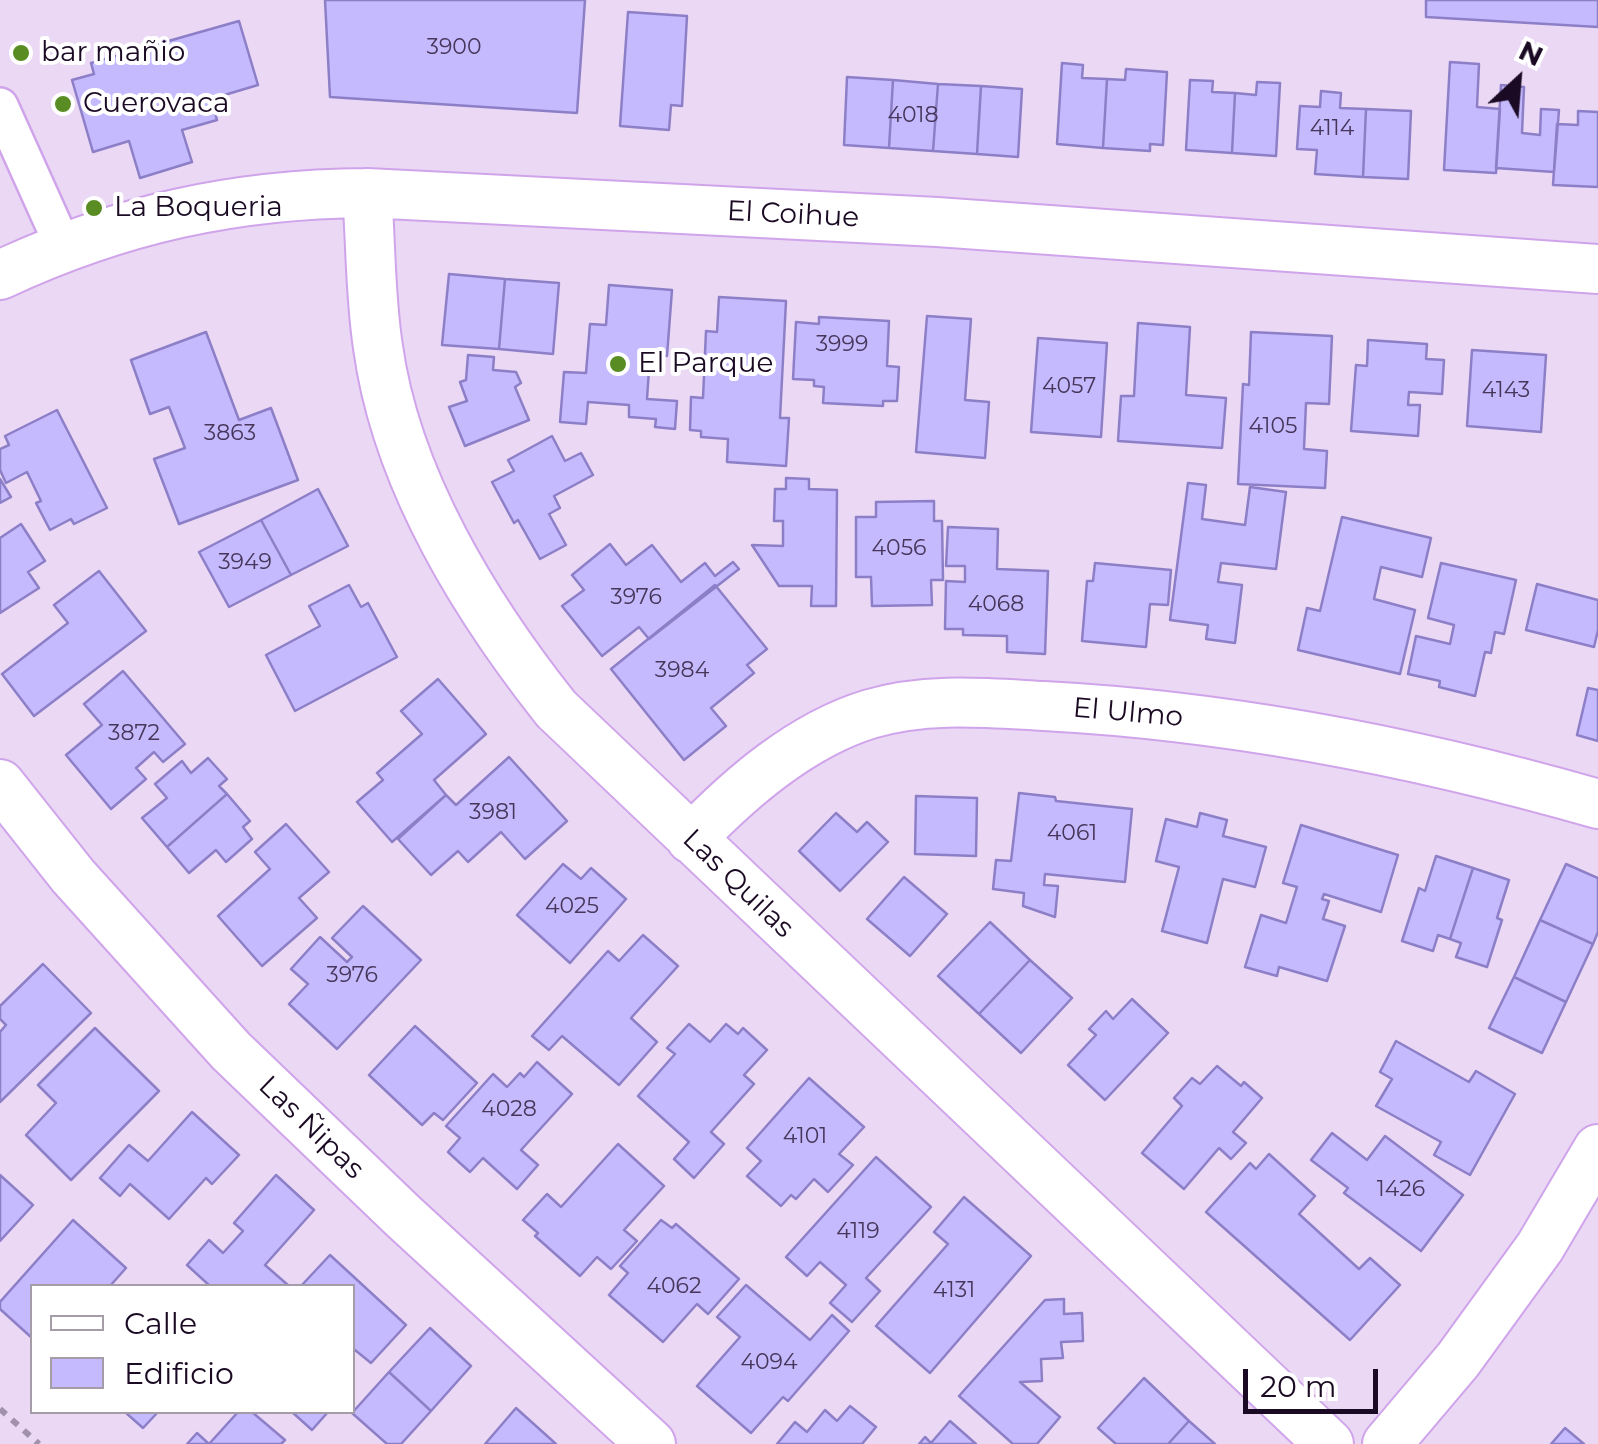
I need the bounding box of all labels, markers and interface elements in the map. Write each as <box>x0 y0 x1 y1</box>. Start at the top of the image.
north arrow <box>1468 30 1568 130</box>
text: N <box>1514 33 1549 73</box>
house number: 3900 <box>427 35 481 61</box>
place label: bar mañio <box>41 36 185 70</box>
marker: bar mañio <box>10 42 32 64</box>
place label: Cuerovaca <box>83 87 230 121</box>
marker: Cuerovaca <box>52 93 74 115</box>
house number: 4018 <box>887 103 939 129</box>
house number: 4114 <box>1310 116 1354 142</box>
place label: La Boqueria <box>114 191 283 225</box>
street label: El Coihue <box>726 195 860 235</box>
marker: La Boqueria <box>83 197 105 219</box>
house number: 3999 <box>816 332 868 358</box>
place label: El Parque <box>638 347 773 381</box>
marker: El Parque <box>607 353 629 375</box>
house number: 4057 <box>1042 374 1096 400</box>
house number: 4143 <box>1482 378 1530 404</box>
house number: 4105 <box>1249 414 1297 440</box>
house number: 3863 <box>204 421 256 447</box>
house number: 4056 <box>872 536 926 562</box>
house number: 3949 <box>218 550 272 576</box>
house number: 3976 <box>610 585 662 611</box>
house number: 4068 <box>968 592 1024 618</box>
house number: 3984 <box>655 658 709 684</box>
street label: El Ulmo <box>1071 691 1185 735</box>
house number: 3872 <box>108 721 160 747</box>
house number: 3981 <box>469 800 517 826</box>
house number: 4061 <box>1047 821 1097 847</box>
street label: Las Quilas <box>675 823 801 945</box>
house number: 4025 <box>545 894 599 920</box>
house number: 3976 <box>326 963 378 989</box>
street label: Las Ñipas <box>251 1070 371 1186</box>
house number: 4028 <box>481 1097 537 1123</box>
house number: 4101 <box>783 1124 827 1150</box>
house number: 1426 <box>1377 1177 1425 1203</box>
house number: 4119 <box>836 1219 880 1245</box>
house number: 4062 <box>647 1274 701 1300</box>
house number: 4131 <box>933 1278 975 1304</box>
legend <box>30 1284 355 1414</box>
text: Calle <box>124 1305 197 1342</box>
scale bar <box>1248 1349 1383 1411</box>
house number: 4094 <box>740 1350 798 1376</box>
text: Edificio <box>124 1355 234 1392</box>
text: 20 m <box>1260 1368 1337 1405</box>

